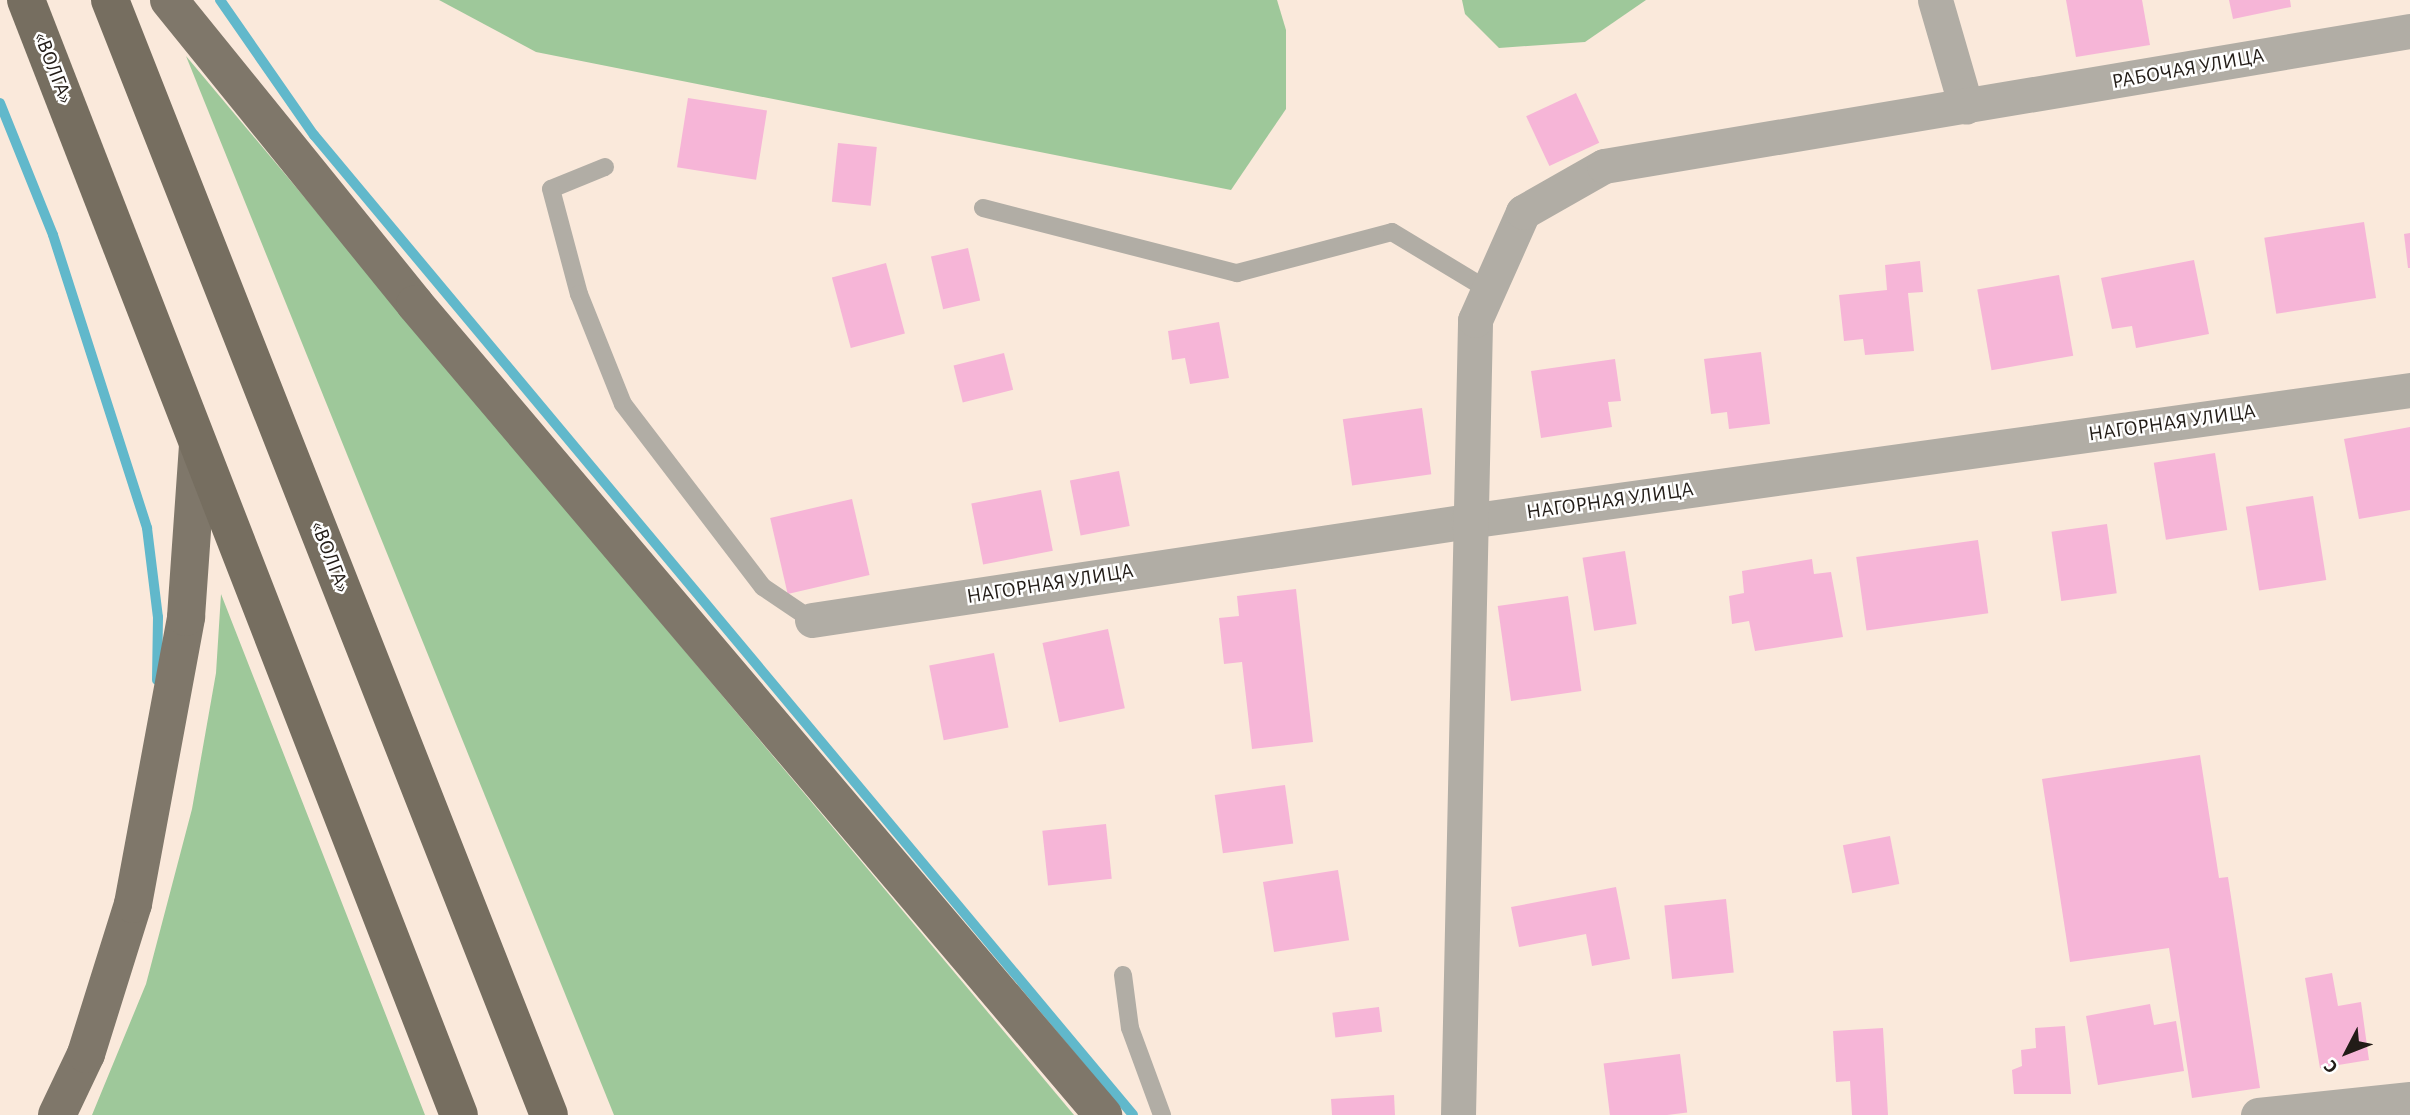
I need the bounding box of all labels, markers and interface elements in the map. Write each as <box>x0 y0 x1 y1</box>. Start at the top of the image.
street label: «ВОЛГА» <box>28 29 78 107</box>
street label: РАБОЧАЯ УЛИЦА <box>2110 43 2266 95</box>
street label: НАГОРНАЯ УЛИЦА <box>2087 399 2257 447</box>
street label: НАГОРНАЯ УЛИЦА <box>1525 477 1695 525</box>
street label: «ВОЛГА» <box>305 518 355 596</box>
street label: НАГОРНАЯ УЛИЦА <box>965 558 1135 610</box>
north arrow <box>2312 1017 2382 1087</box>
text: С <box>2320 1056 2342 1077</box>

